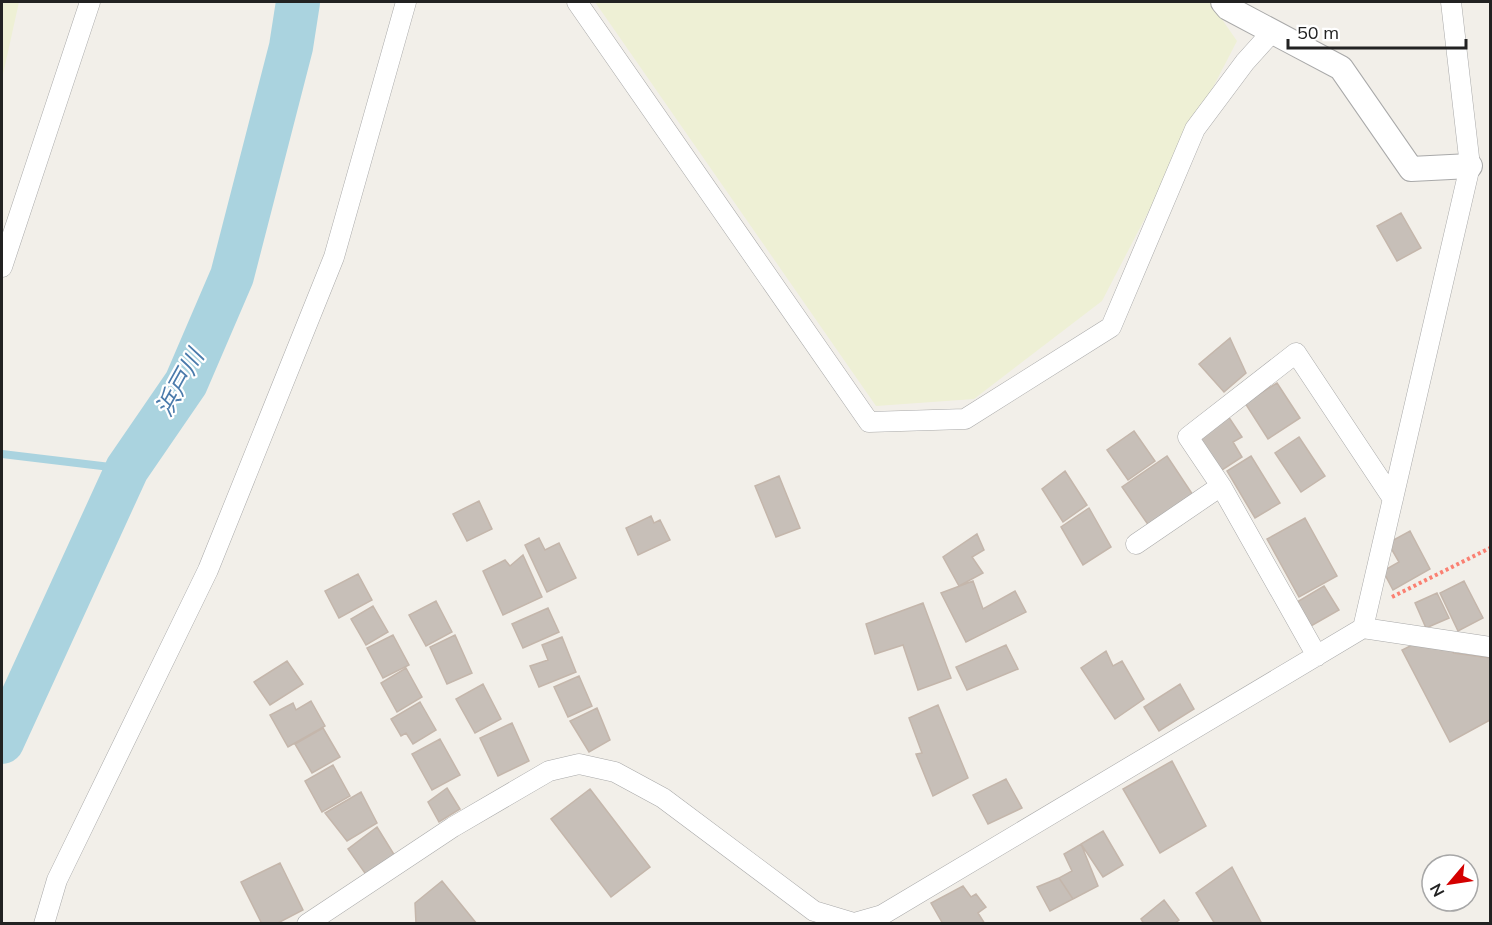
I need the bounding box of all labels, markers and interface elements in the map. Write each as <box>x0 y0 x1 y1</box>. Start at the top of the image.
scale bar <box>1288 12 1466 50</box>
text: 50 m <box>1297 21 1339 44</box>
water label: 浜戸川 <box>149 341 211 421</box>
north arrow <box>1420 853 1480 913</box>
text: N <box>1425 880 1449 900</box>

